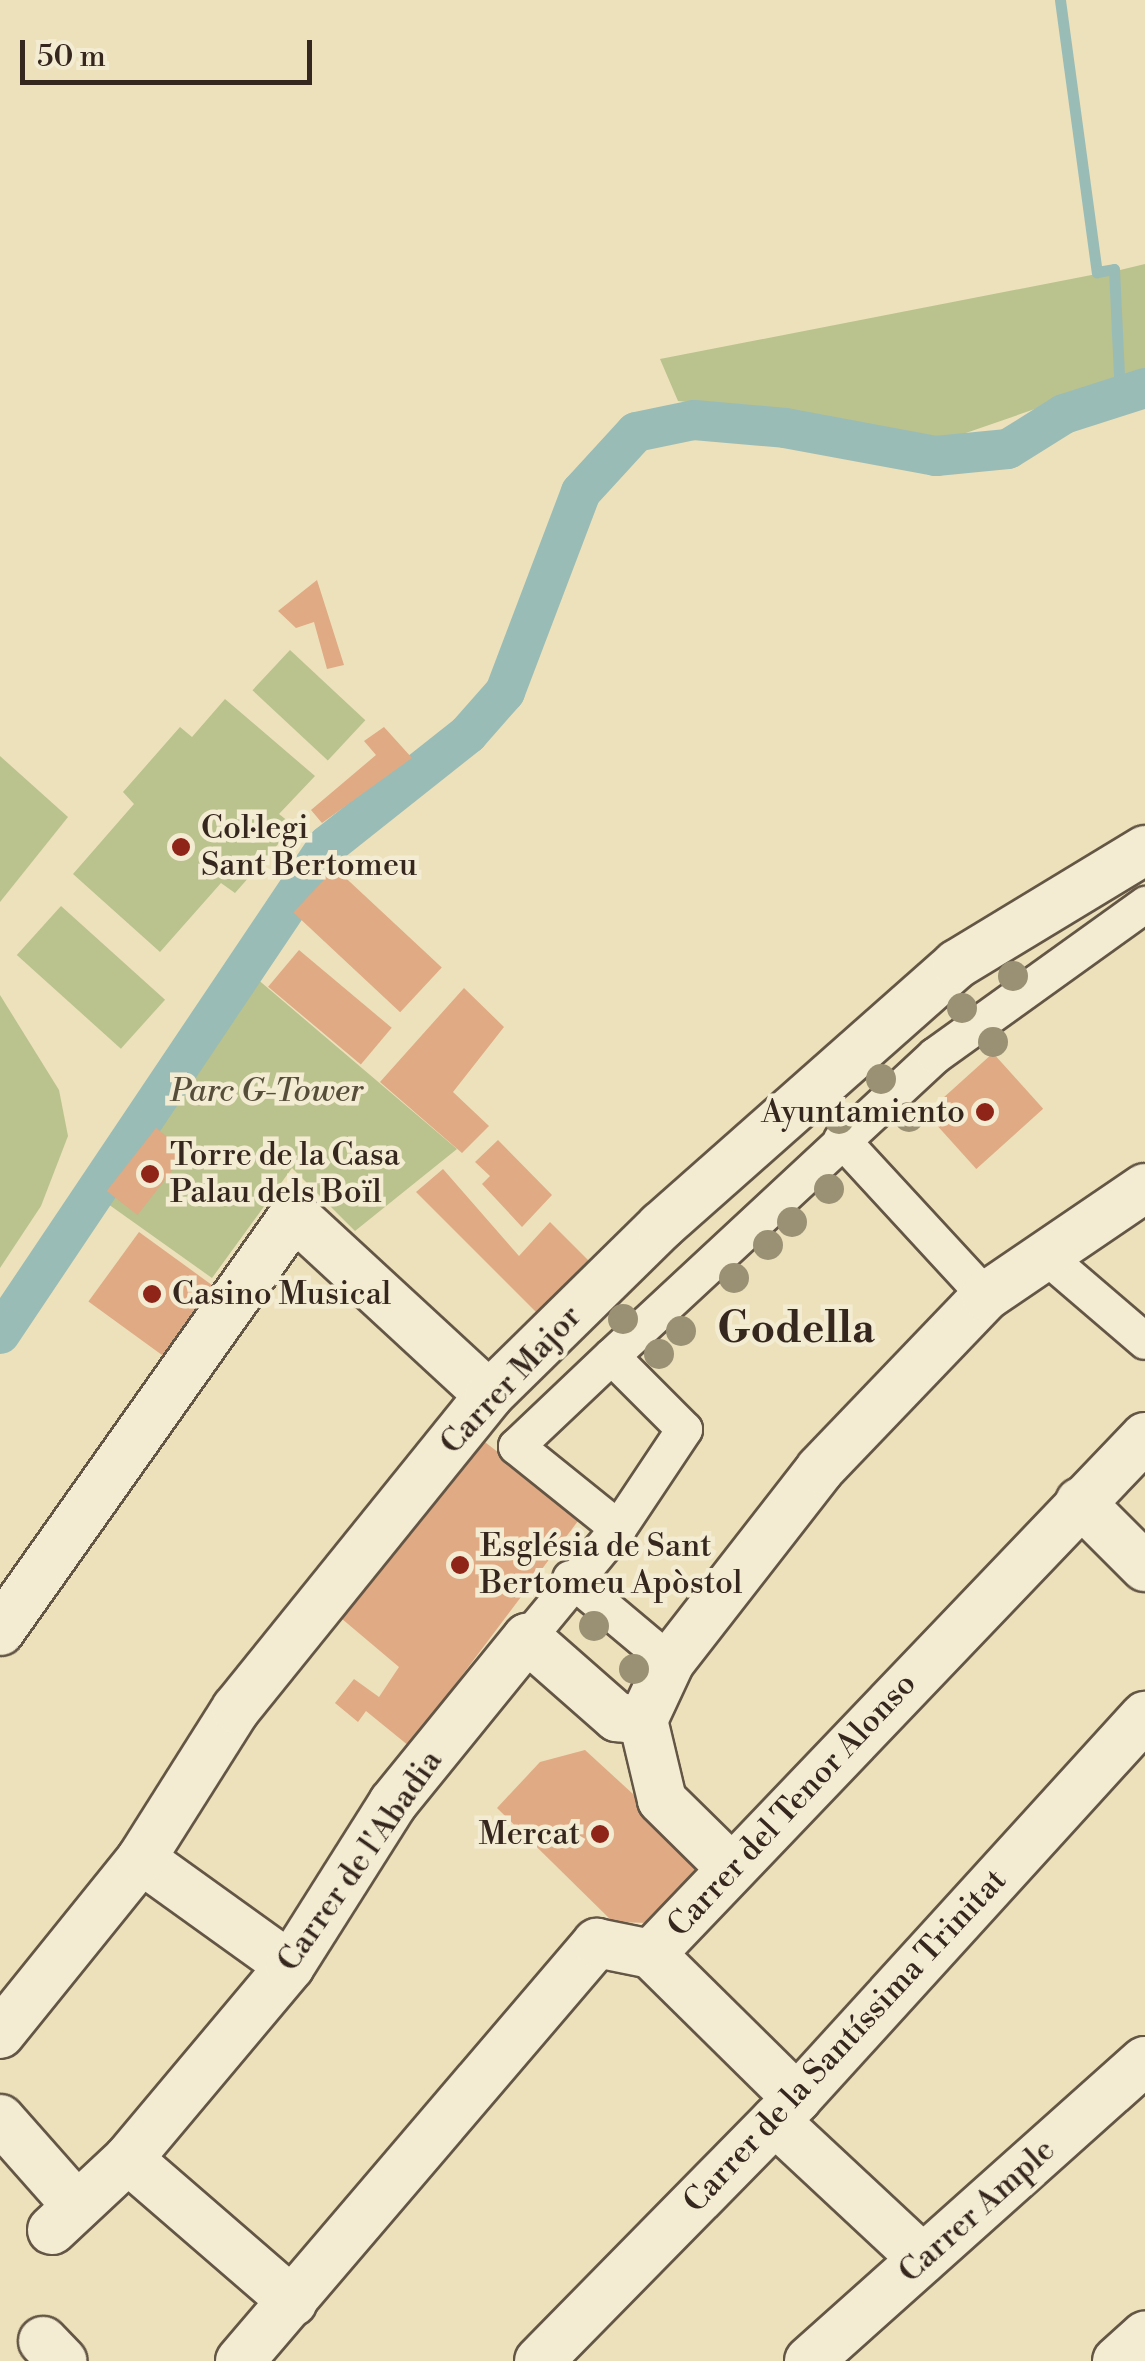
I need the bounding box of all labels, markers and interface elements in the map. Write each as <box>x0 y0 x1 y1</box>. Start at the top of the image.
scale bar <box>25 20 318 82</box>
text: 50 m <box>37 38 106 76</box>
place label: Col·legi Sant Bertomeu <box>201 810 417 885</box>
marker: Col·legi Sant Bertomeu <box>170 836 192 858</box>
park label: Parc G-Tower <box>171 1072 363 1110</box>
place label: Ayuntamiento <box>761 1093 965 1131</box>
marker: Ayuntamiento <box>974 1101 996 1123</box>
place label: Torre de la Casa Palau dels Boïl <box>170 1137 400 1212</box>
marker: Torre de la Casa Palau dels Boïl <box>139 1163 161 1185</box>
place label: Casino Musical <box>172 1275 391 1313</box>
marker: Casino Musical <box>141 1283 163 1305</box>
street label: Carrer Major <box>432 1298 590 1462</box>
district label: Godella <box>717 1305 875 1355</box>
place label: Església de Sant Bertomeu Apòstol <box>480 1528 742 1603</box>
marker: Església de Sant Bertomeu Apòstol <box>449 1554 471 1576</box>
street label: Carrer del Tenor Alonso <box>660 1665 924 1945</box>
street label: Carrer de l'Abadia <box>269 1743 451 1979</box>
place label: Mercat <box>478 1815 580 1853</box>
marker: Mercat <box>589 1823 611 1845</box>
street label: Carrer de la Santíssima Trinitat <box>676 1861 1014 2221</box>
street label: Carrer Ample <box>891 2131 1063 2291</box>

